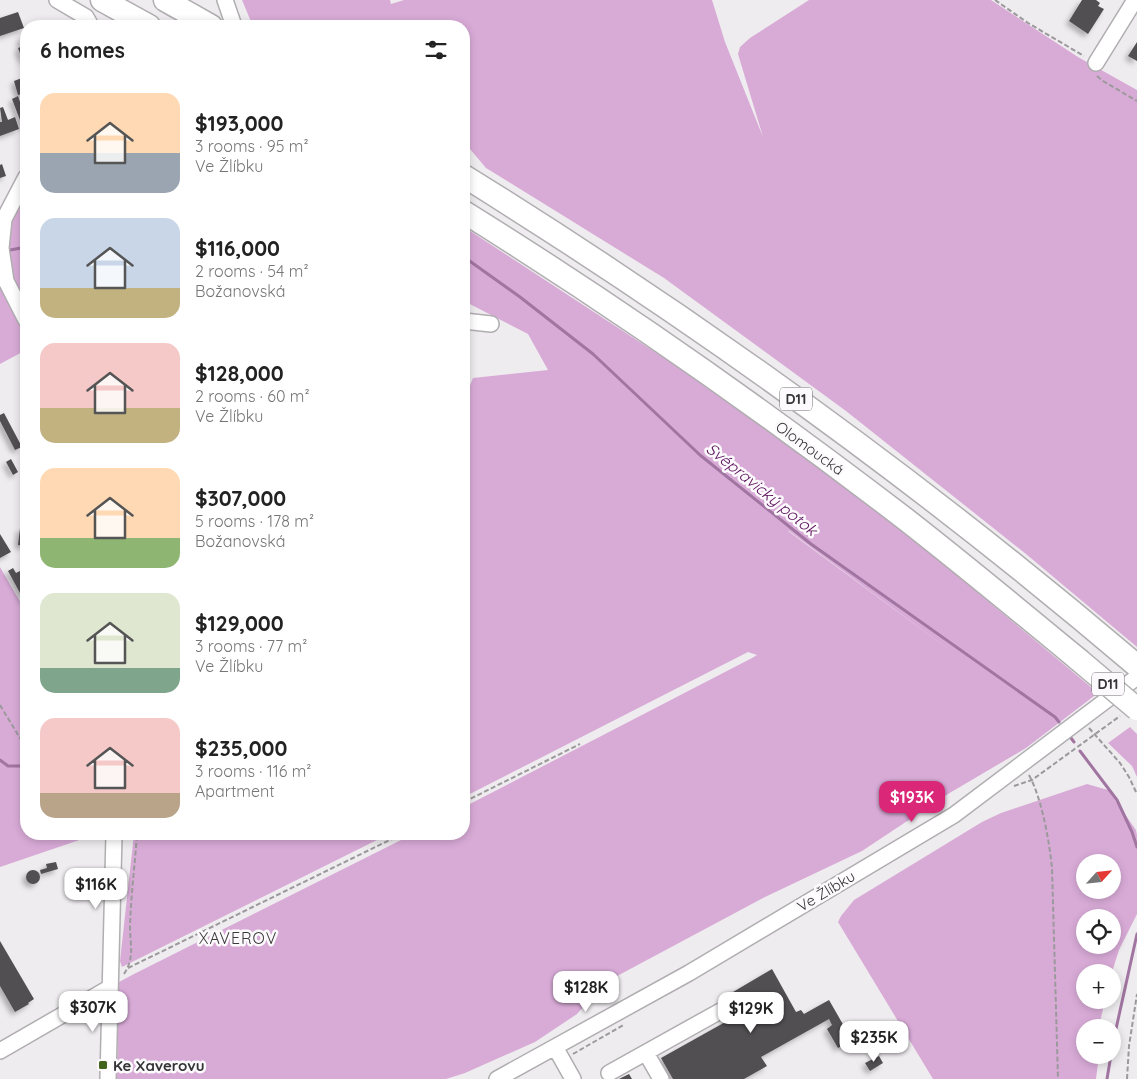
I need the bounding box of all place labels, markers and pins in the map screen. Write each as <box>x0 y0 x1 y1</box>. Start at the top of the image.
pin: $193K <box>877 780 947 823</box>
pin: $116K <box>61 868 131 910</box>
pin: $128K <box>551 970 621 1013</box>
pin: $307K <box>58 990 128 1033</box>
pin: $129K <box>716 992 786 1034</box>
pin: $235K <box>839 1020 909 1063</box>
place label: Ke Xaverovu <box>113 1056 205 1075</box>
marker: Ke Xaverovu <box>97 1059 109 1071</box>

